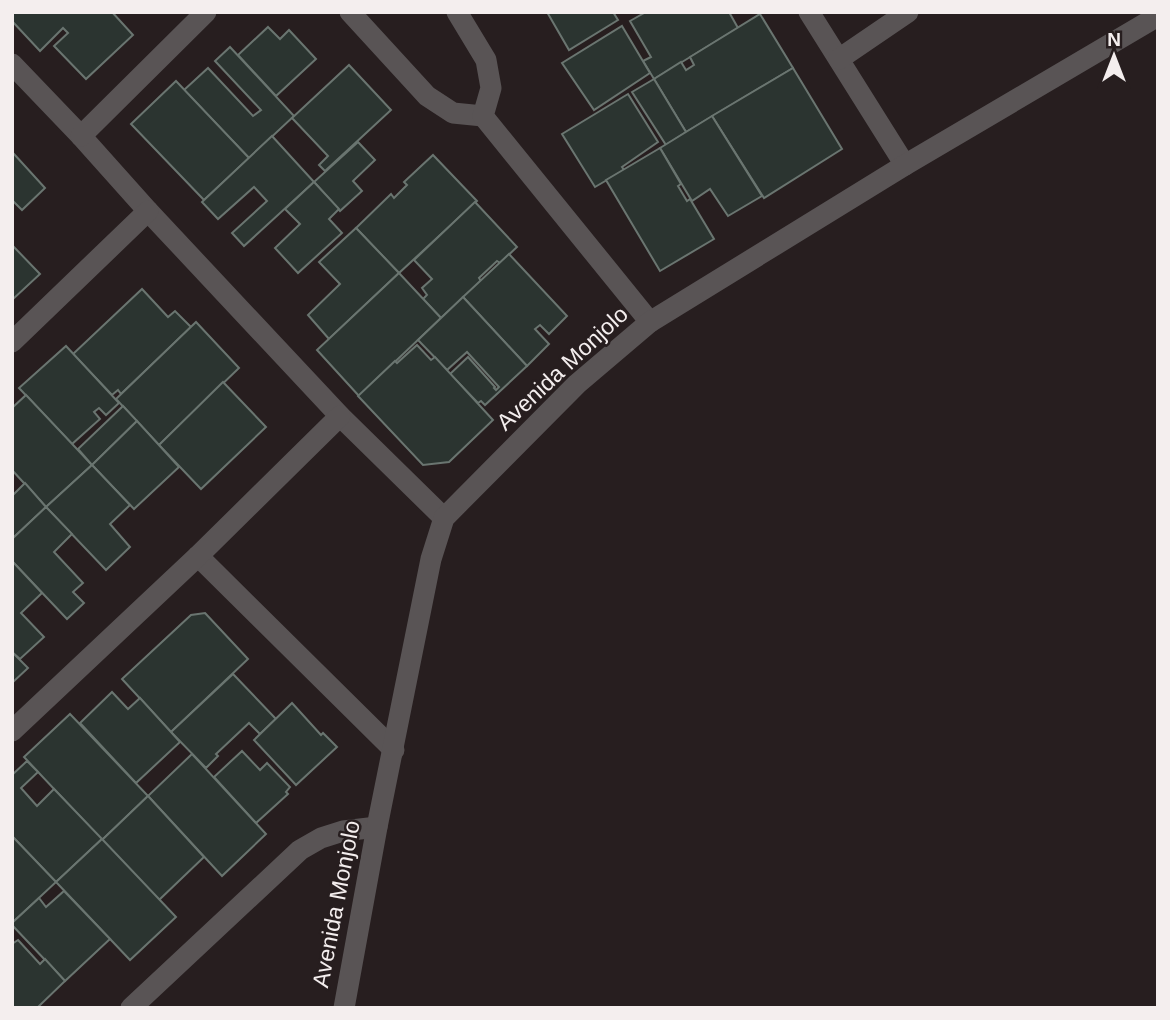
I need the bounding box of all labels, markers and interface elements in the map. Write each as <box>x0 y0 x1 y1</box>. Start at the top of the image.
north arrow <box>1079 21 1149 91</box>
text: N <box>1107 29 1121 50</box>
street label: Avenida Monjolo <box>491 301 633 435</box>
street label: Avenida Monjolo <box>307 818 365 990</box>

